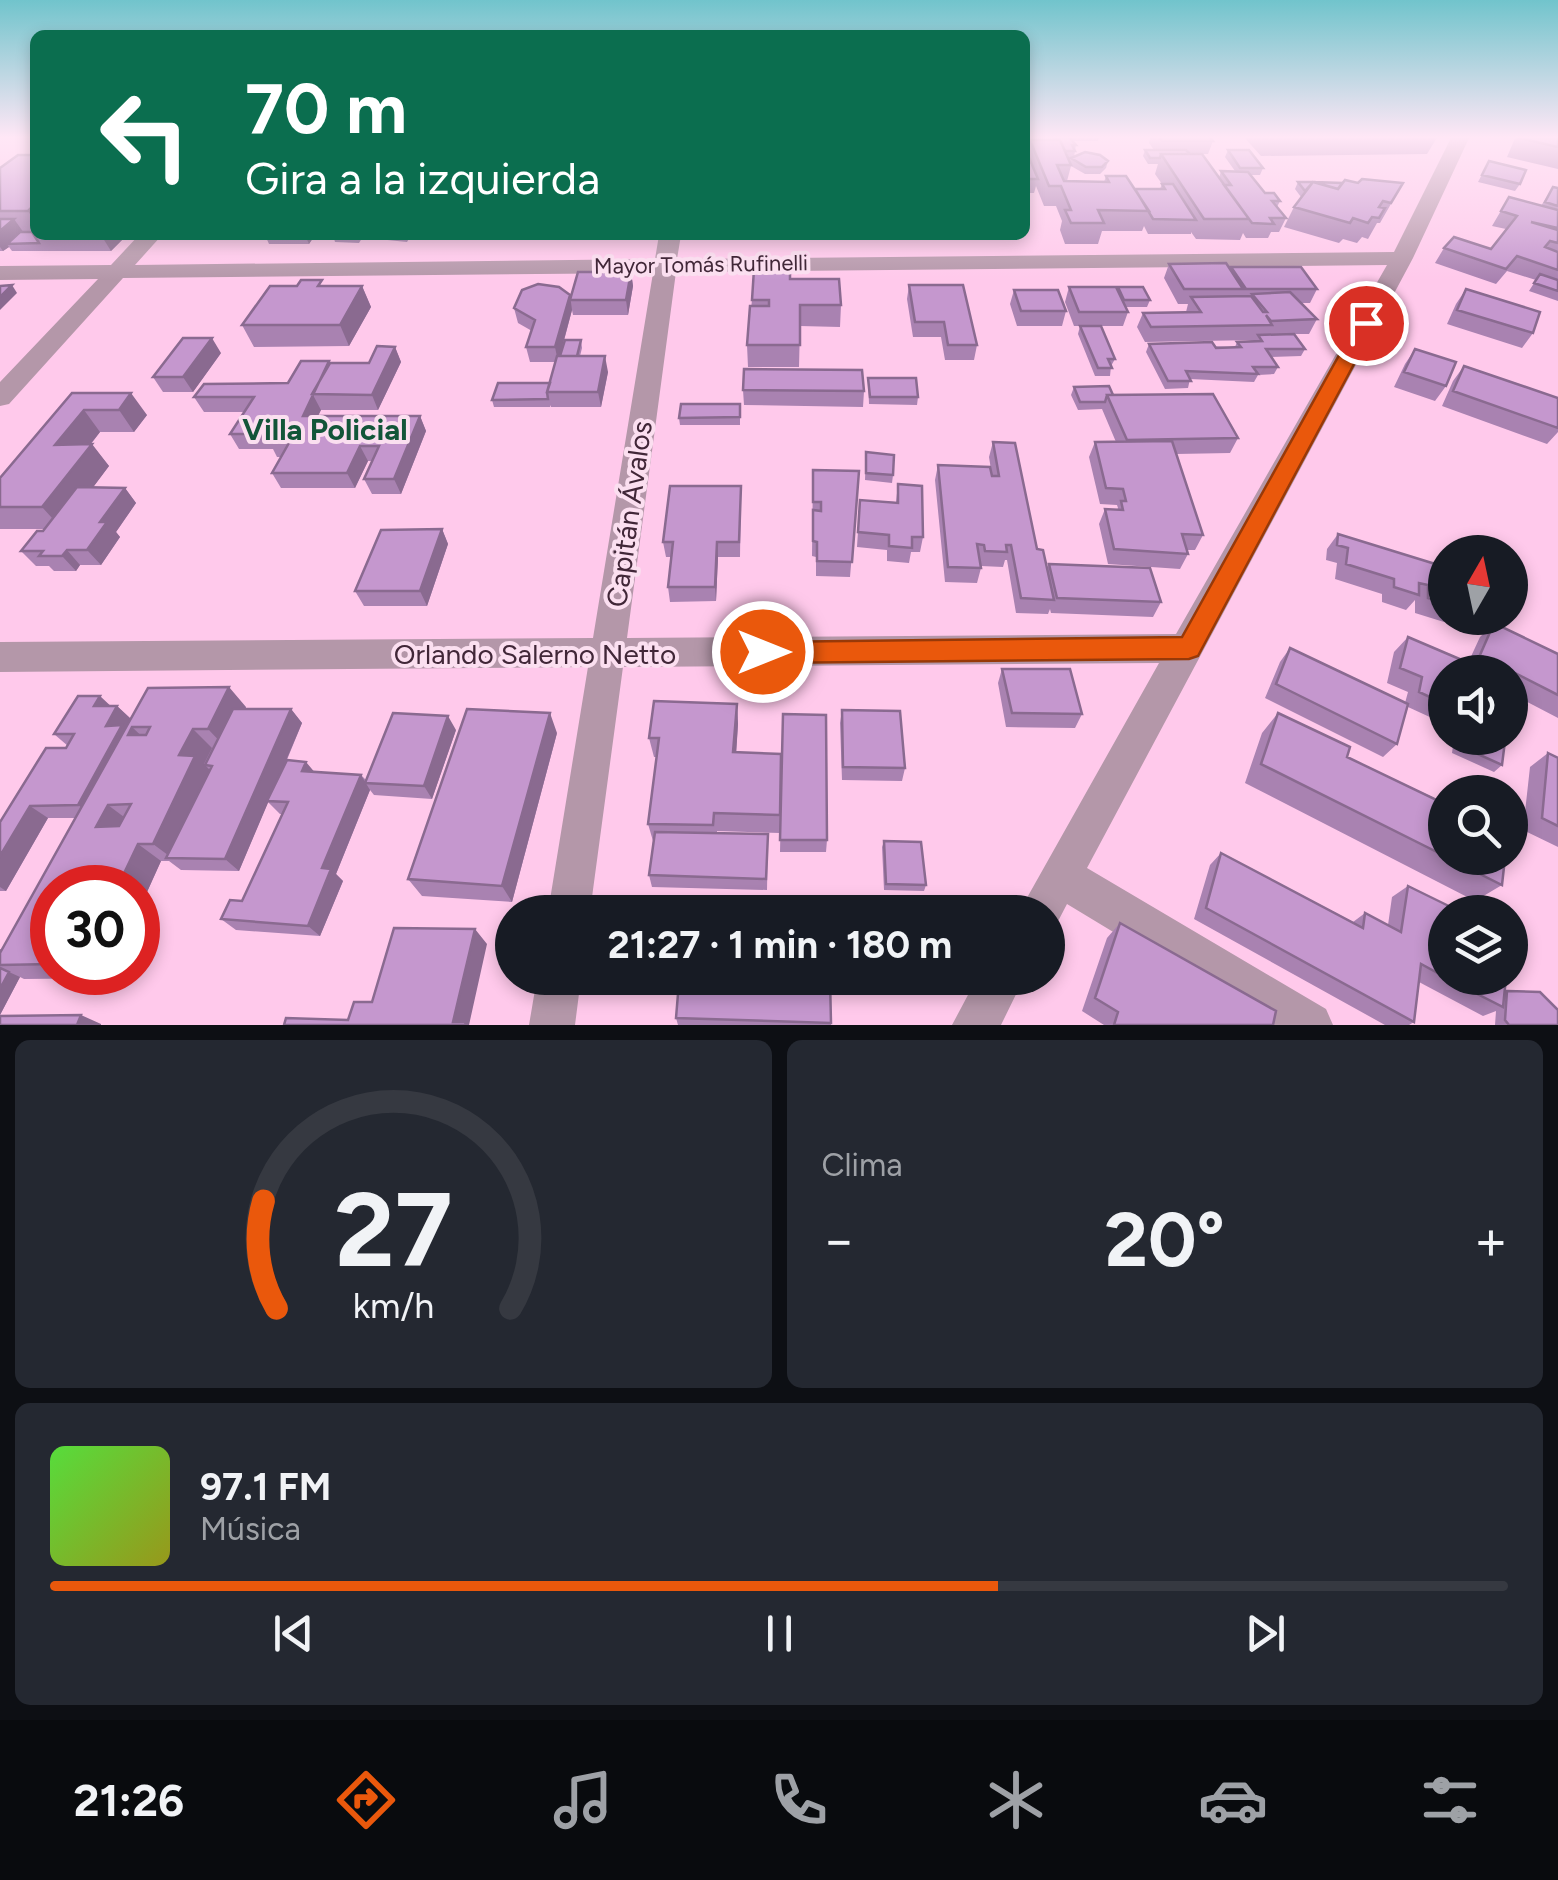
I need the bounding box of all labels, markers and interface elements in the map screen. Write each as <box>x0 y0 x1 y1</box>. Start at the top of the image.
text: 70 m <box>245 66 407 151</box>
icon: left <box>80 70 210 200</box>
text: Gira a la izquierda <box>245 151 600 205</box>
street label: Mayor Tomás Rufinelli <box>594 249 808 280</box>
pin <box>1324 281 1409 366</box>
icon: arrive <box>1339 296 1394 351</box>
district label: Villa Policial <box>242 411 408 448</box>
street label: Capitán Ávalos <box>599 419 659 609</box>
north arrow <box>1428 535 1528 635</box>
map controls <box>1428 535 1528 995</box>
position arrow <box>711 600 815 704</box>
street label: Orlando Salerno Netto <box>394 637 676 671</box>
button: sound <box>1428 655 1528 755</box>
button: search <box>1428 775 1528 875</box>
speed limit sign: 30 <box>30 865 160 995</box>
button: layers <box>1428 895 1528 995</box>
text: 21:27 · 1 min · 180 m <box>608 922 952 968</box>
text: Clima <box>822 1146 903 1184</box>
text: 27 <box>334 1167 452 1292</box>
text: 20° <box>1105 1195 1225 1285</box>
text: − <box>822 1207 856 1273</box>
text: + <box>1474 1207 1508 1273</box>
text: km/h <box>352 1284 434 1327</box>
text: 97.1 FM <box>200 1464 331 1510</box>
text: Música <box>200 1510 301 1548</box>
icon: previous <box>266 1606 321 1661</box>
icon: pause <box>752 1606 807 1661</box>
icon: next <box>1238 1606 1293 1661</box>
icon: directions <box>331 1765 401 1835</box>
icon: music <box>548 1765 618 1835</box>
icon: phone <box>764 1765 834 1835</box>
icon: climate <box>981 1765 1051 1835</box>
icon: car <box>1198 1765 1268 1835</box>
icon: filters <box>1415 1765 1485 1835</box>
text: 21:26 <box>73 1773 184 1827</box>

